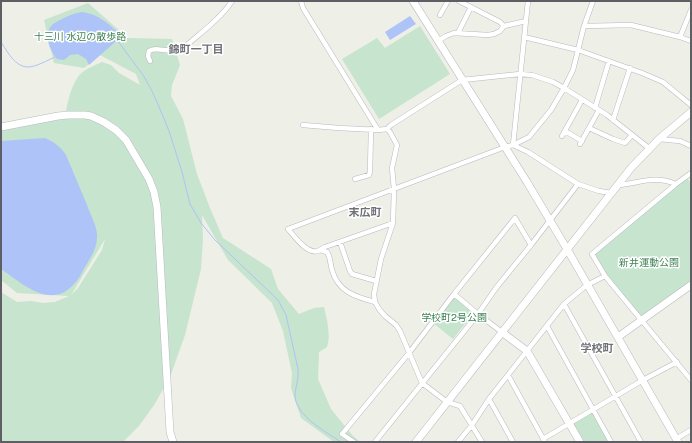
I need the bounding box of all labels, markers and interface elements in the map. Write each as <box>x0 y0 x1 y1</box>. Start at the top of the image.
park label: 十三川 水辺の散歩路 <box>34 30 126 42</box>
district label: 錦町一丁目 <box>169 43 224 55</box>
district label: 末広町 <box>349 206 382 218</box>
park label: 新井運動公園 <box>619 256 679 268</box>
park label: 学校町2号公園 <box>421 311 487 323</box>
district label: 学校町 <box>581 342 614 354</box>

